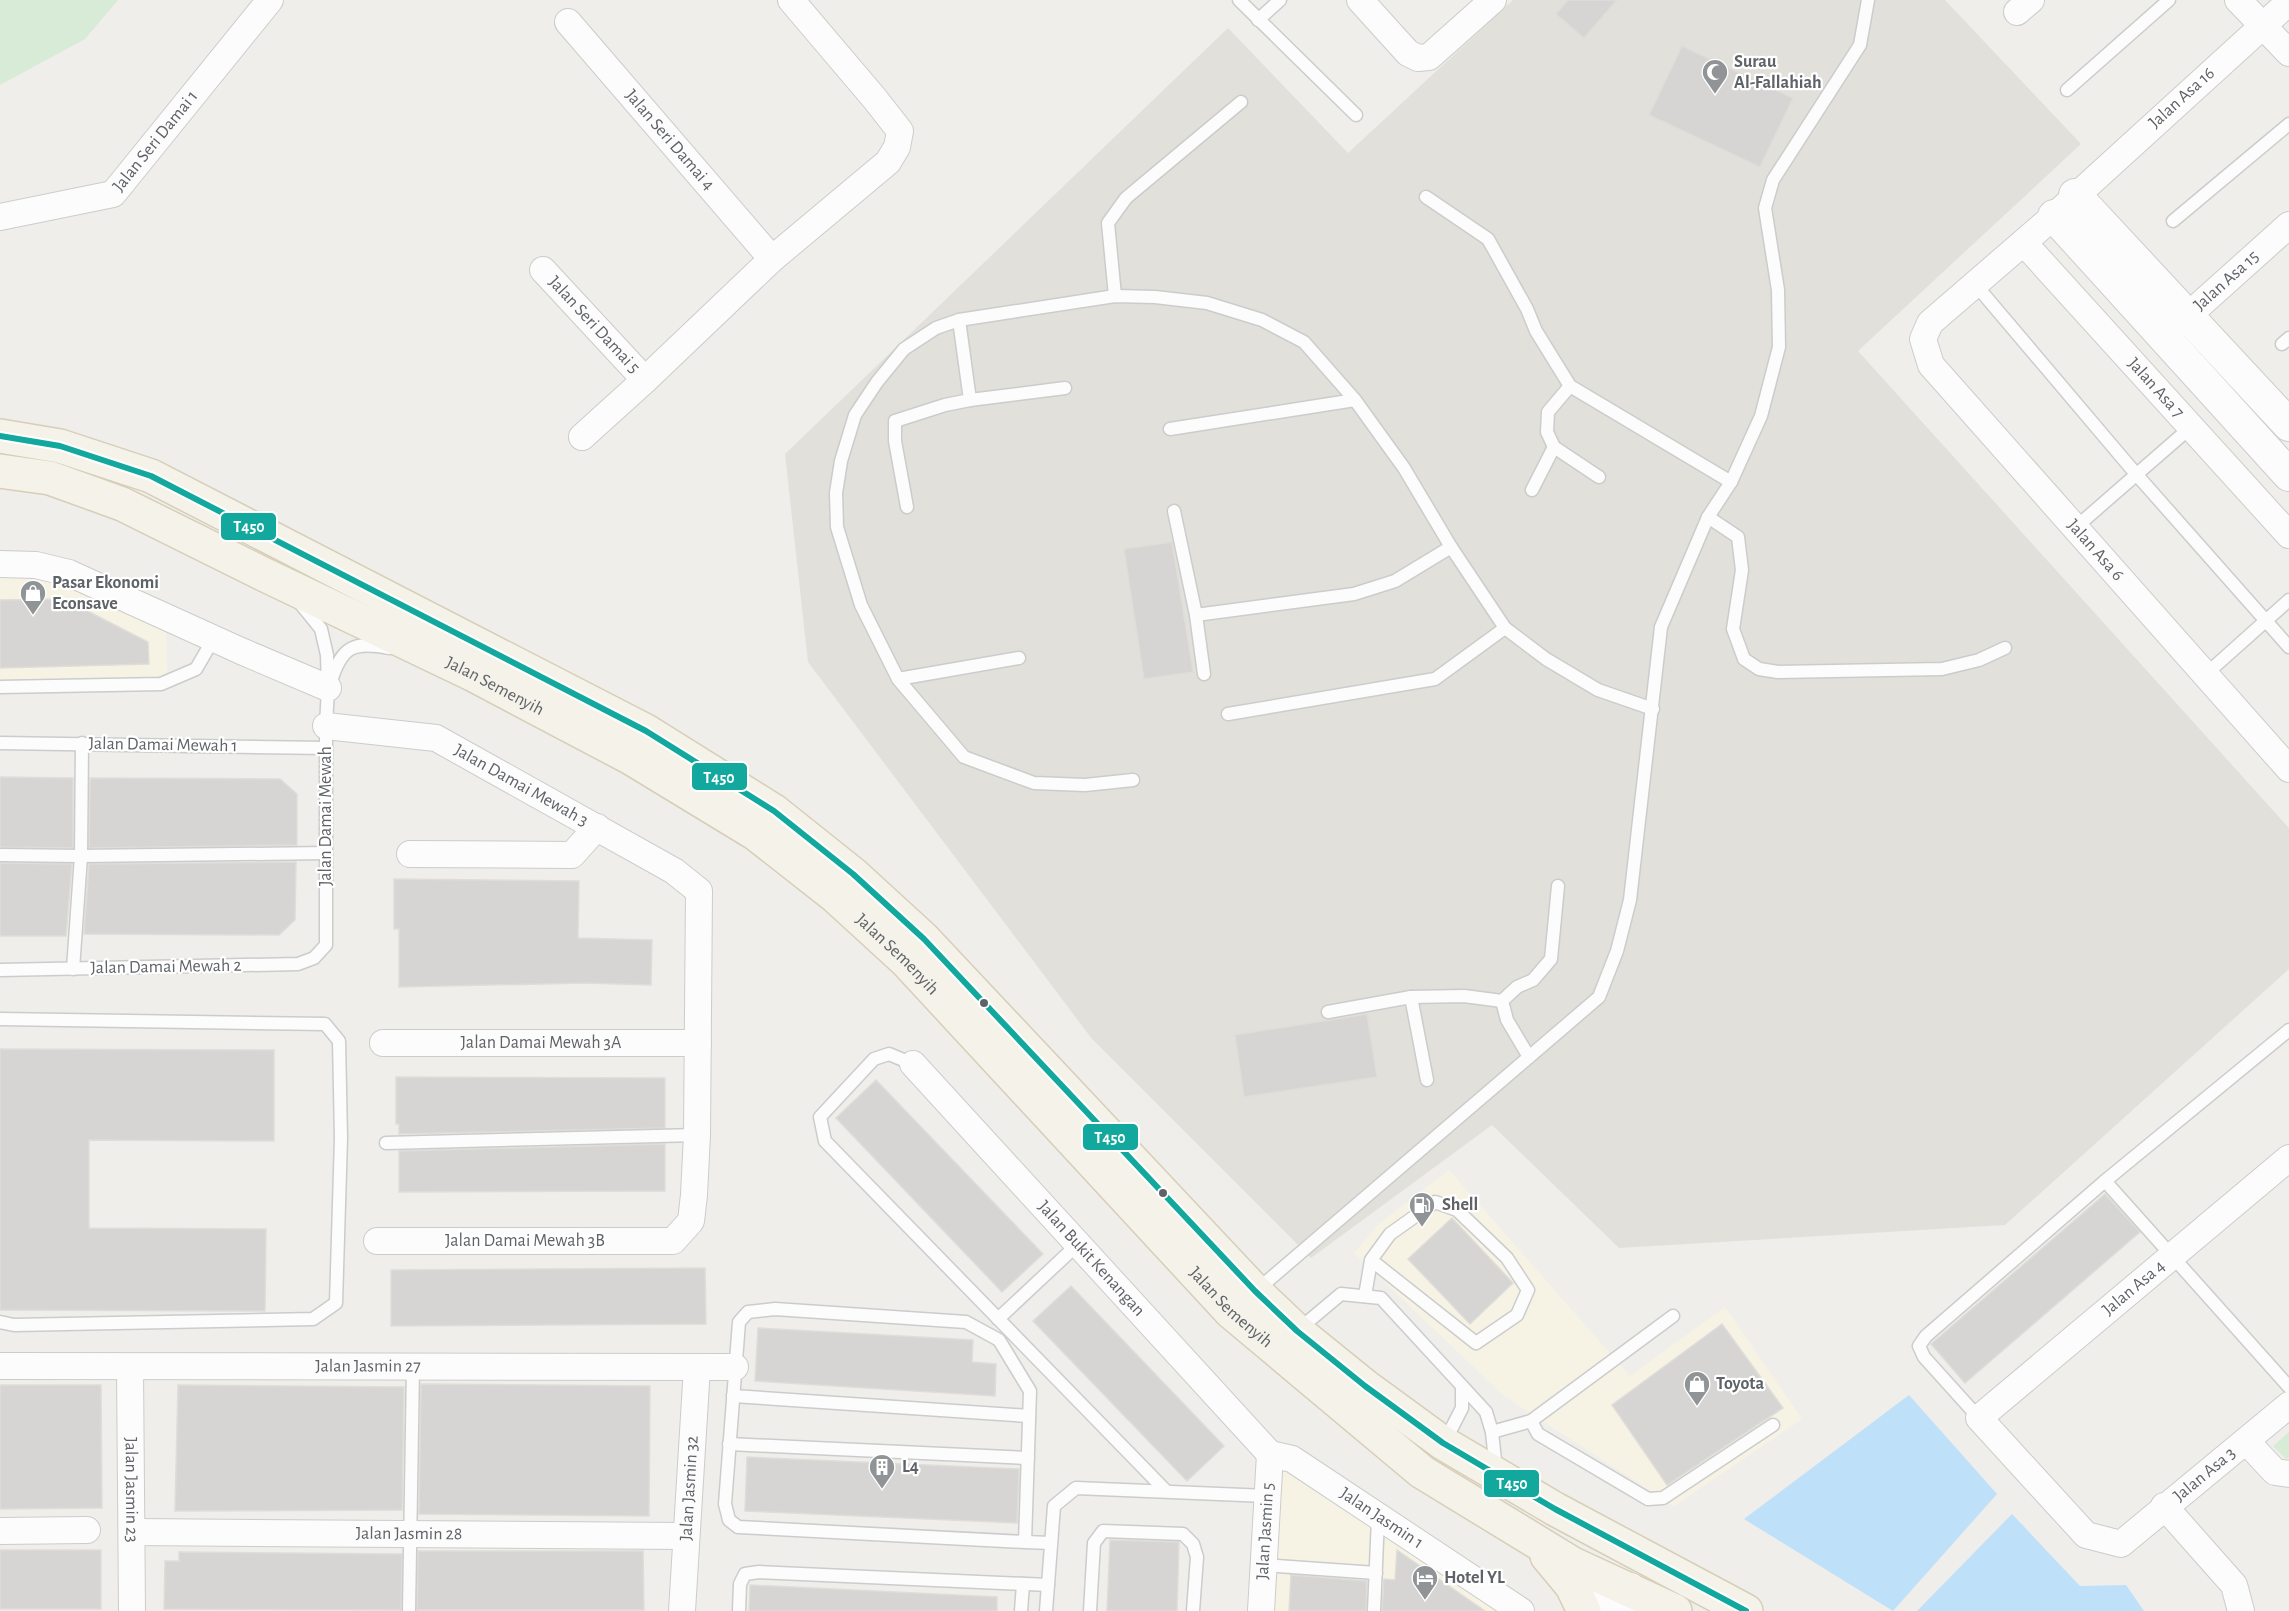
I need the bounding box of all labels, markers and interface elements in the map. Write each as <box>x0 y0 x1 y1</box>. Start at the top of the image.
place label: Surau Al-Fallahiah <box>1734 53 1822 92</box>
mosque icon: Surau Al-Fallahiah <box>1700 57 1730 95</box>
street label: Jalan Asa 16 <box>2146 64 2218 132</box>
street label: Jalan Seri Damai 4 <box>622 86 718 194</box>
street label: Jalan Seri Damai 1 <box>110 87 202 195</box>
street label: Jalan Asa 15 <box>2191 247 2263 315</box>
street label: Jalan Seri Damai 5 <box>545 273 643 377</box>
street label: Jalan Asa 7 <box>2124 355 2187 422</box>
line badge: T450 <box>220 512 277 541</box>
street label: Jalan Asa 6 <box>2064 516 2127 585</box>
text: T450 <box>233 519 265 535</box>
place label: Pasar Ekonomi Econsave <box>52 574 159 613</box>
shop icon: Pasar Ekonomi Econsave <box>18 578 48 616</box>
street label: Jalan Semenyih <box>443 654 547 719</box>
street label: Jalan Damai Mewah 1 <box>88 735 238 755</box>
street label: Jalan Damai Mewah 3 <box>451 741 591 830</box>
street label: Jalan Damai Mewah <box>317 746 335 886</box>
line badge: T450 <box>691 762 748 791</box>
text: T450 <box>703 770 735 786</box>
street label: Jalan Semenyih <box>852 911 942 999</box>
street label: Jalan Damai Mewah 2 <box>90 957 242 977</box>
unlabelled marker <box>978 997 990 1009</box>
street label: Jalan Damai Mewah 3A <box>461 1034 622 1052</box>
line badge: T450 <box>1082 1123 1139 1151</box>
text: T450 <box>1094 1130 1126 1146</box>
unlabelled marker <box>1157 1187 1169 1199</box>
fuel station icon: Shell <box>1407 1190 1437 1228</box>
place label: Shell <box>1442 1196 1478 1214</box>
street label: Jalan Bukit Kenangan <box>1034 1198 1148 1320</box>
street label: Jalan Damai Mewah 3B <box>445 1232 605 1250</box>
street label: Jalan Asa 4 <box>2099 1257 2169 1319</box>
street label: Jalan Semenyih <box>1185 1264 1276 1351</box>
street label: Jalan Jasmin 27 <box>315 1357 421 1376</box>
shop icon: Toyota <box>1682 1369 1712 1407</box>
place label: Toyota <box>1716 1375 1764 1393</box>
street label: Jalan Jasmin 32 <box>677 1435 702 1541</box>
street label: Jalan Jasmin 23 <box>122 1437 140 1543</box>
street label: Jalan Asa 3 <box>2170 1444 2239 1505</box>
building icon: L4 <box>867 1452 897 1490</box>
place label: L4 <box>902 1458 919 1476</box>
line badge: T450 <box>1483 1469 1540 1498</box>
text: T450 <box>1496 1476 1528 1492</box>
street label: Jalan Jasmin 5 <box>1254 1482 1277 1580</box>
street label: Jalan Jasmin 1 <box>1337 1484 1426 1552</box>
street label: Jalan Jasmin 28 <box>356 1525 462 1543</box>
hotel icon: Hotel YL <box>1410 1563 1440 1601</box>
place label: Hotel YL <box>1444 1569 1505 1587</box>

